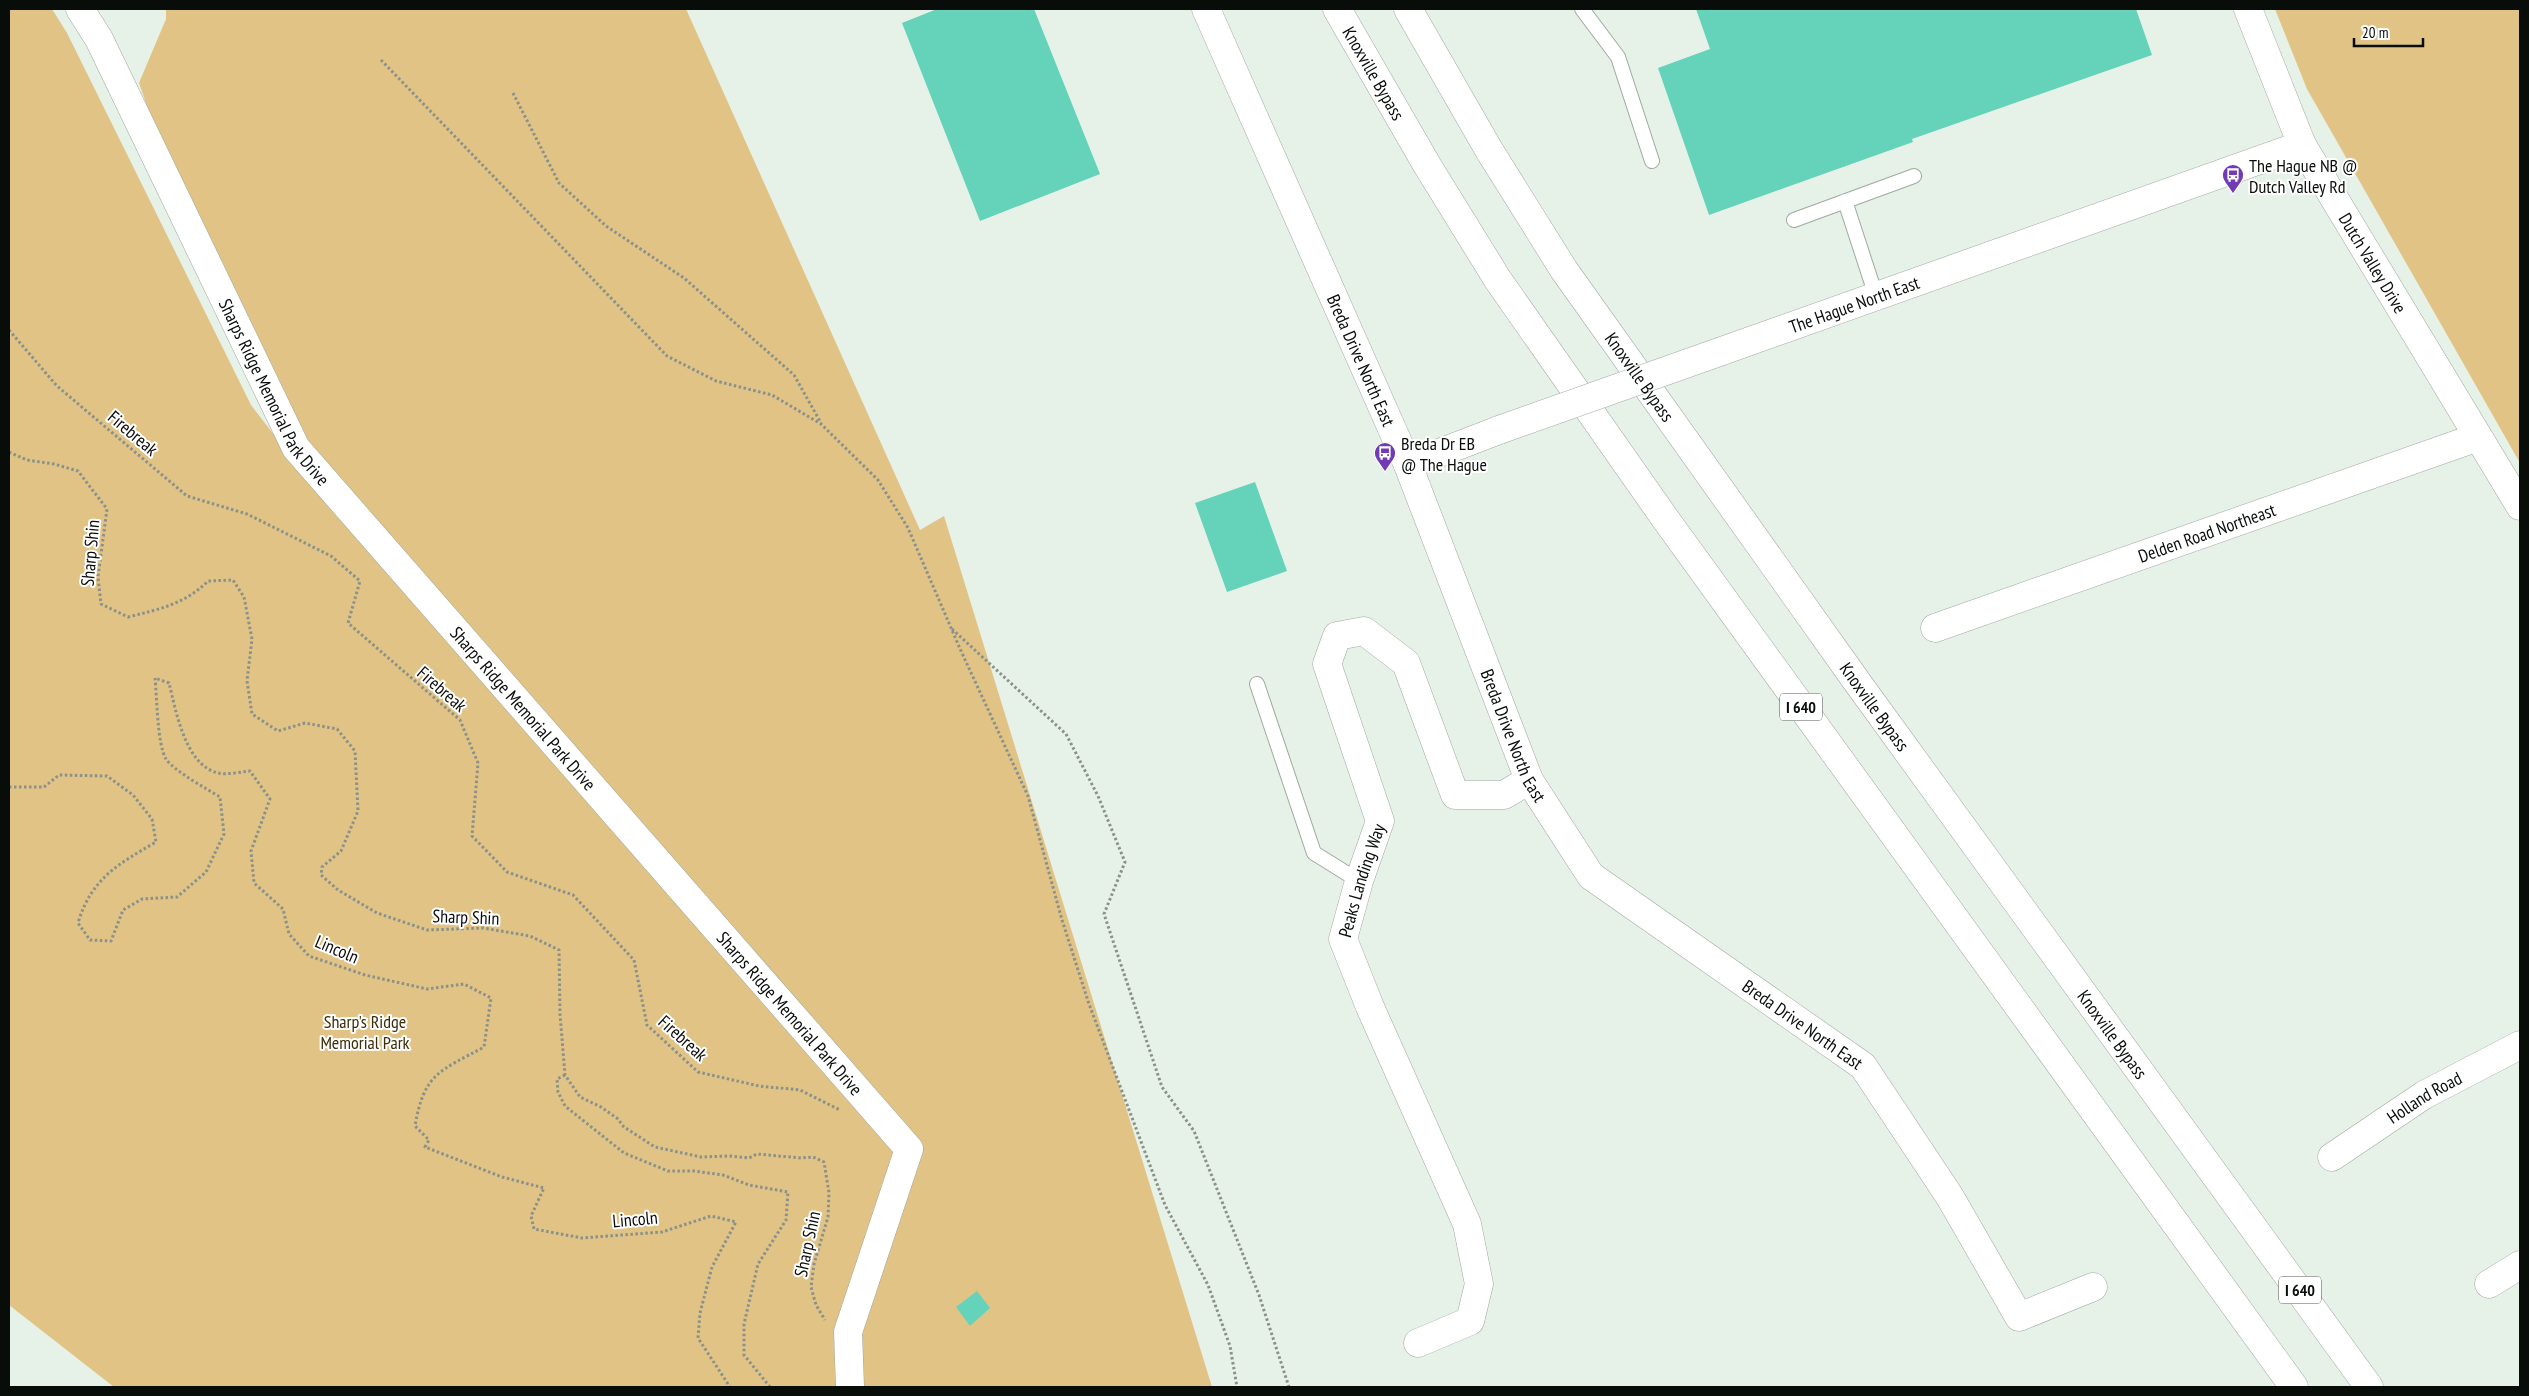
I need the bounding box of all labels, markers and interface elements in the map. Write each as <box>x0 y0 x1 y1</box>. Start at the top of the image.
scale bar <box>2354 15 2423 47</box>
street label: Knoxville Bypass <box>1338 22 1410 124</box>
text: 20 m <box>2362 23 2388 42</box>
place label: The Hague NB @ Dutch Valley Rd <box>2249 154 2357 198</box>
bus stop icon: The Hague NB @ Dutch Valley Rd <box>2221 163 2245 194</box>
street label: Dutch Valley Drive <box>2334 209 2412 317</box>
street label: The Hague North East <box>1786 270 1922 338</box>
street label: Breda Drive North East <box>1322 291 1401 430</box>
street label: Sharps Ridge Memorial Park Drive <box>214 295 335 490</box>
street label: Knoxville Bypass <box>1600 327 1679 426</box>
street label: Firebreak <box>103 406 163 460</box>
place label: Breda Dr EB @ The Hague <box>1401 432 1487 476</box>
bus stop icon: Breda Dr EB @ The Hague <box>1373 441 1397 472</box>
street label: Delden Road Northeast <box>2135 498 2278 567</box>
street label: Sharp Shin <box>76 519 104 587</box>
street label: Sharps Ridge Memorial Park Drive <box>446 621 601 795</box>
street label: Knoxville Bypass <box>1835 657 1915 755</box>
street label: Firebreak <box>413 661 471 717</box>
street label: Breda Drive North East <box>1476 666 1552 806</box>
road number: I 640 <box>1780 694 1822 720</box>
street label: Peaks Landing Way <box>1333 820 1390 940</box>
street label: Sharp Shin <box>432 904 500 930</box>
street label: Sharps Ridge Memorial Park Drive <box>712 926 868 1100</box>
street label: Lincoln <box>312 930 362 968</box>
street label: Breda Drive North East <box>1738 974 1868 1074</box>
street label: Knoxville Bypass <box>2073 985 2153 1083</box>
park label: Sharp's Ridge Memorial Park <box>320 1010 410 1054</box>
street label: Firebreak <box>654 1010 712 1066</box>
street label: Holland Road <box>2382 1066 2465 1128</box>
street label: Lincoln <box>611 1206 659 1232</box>
street label: Sharp Shin <box>789 1209 825 1279</box>
road number: I 640 <box>2279 1276 2321 1304</box>

